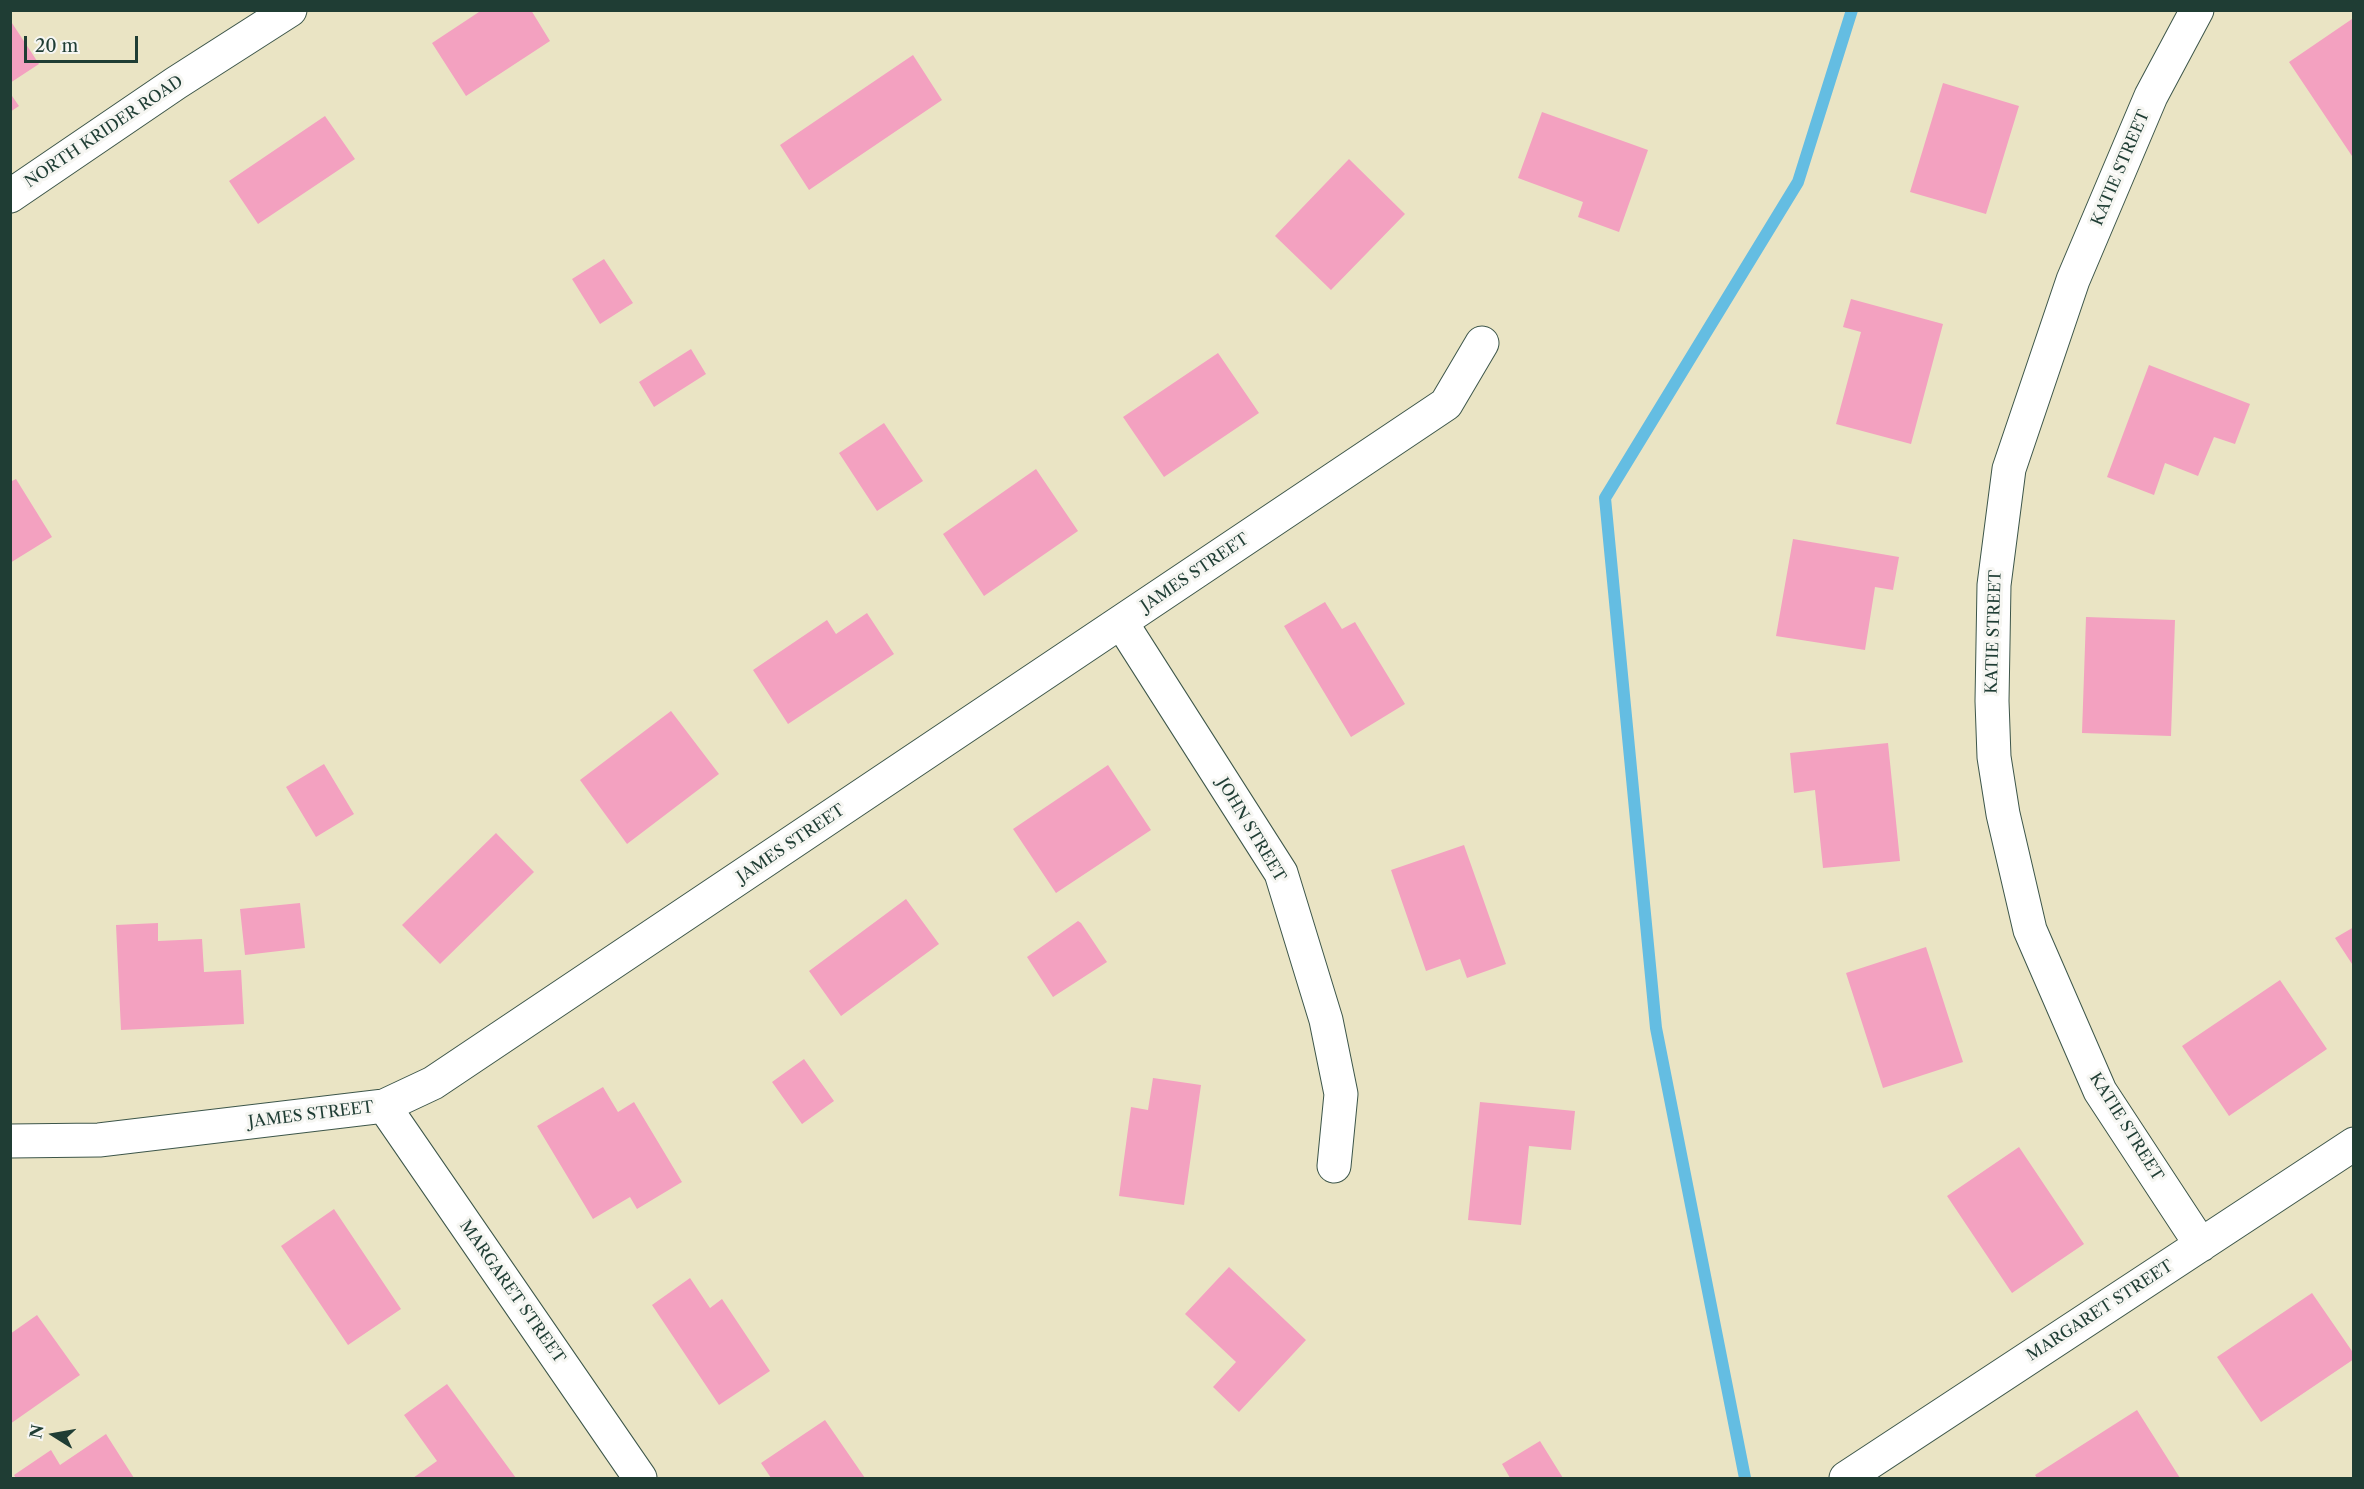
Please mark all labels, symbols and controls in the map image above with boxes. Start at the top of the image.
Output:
scale bar [27,24,141,62]
text: 20 m [35,35,78,57]
street label: NORTH KRIDER ROAD [21,72,187,192]
street label: KATIE STREET [2088,107,2154,229]
street label: JAMES STREET [1137,530,1253,616]
street label: KATIE STREET [1982,570,2006,694]
street label: JOHN STREET [1213,775,1289,885]
street label: JAMES STREET [733,801,849,887]
street label: KATIE STREET [2085,1069,2167,1185]
street label: JAMES STREET [247,1098,375,1132]
street label: MARGARET STREET [455,1217,569,1367]
street label: MARGARET STREET [2023,1257,2177,1365]
north arrow [24,1405,84,1465]
text: N [25,1423,47,1440]

